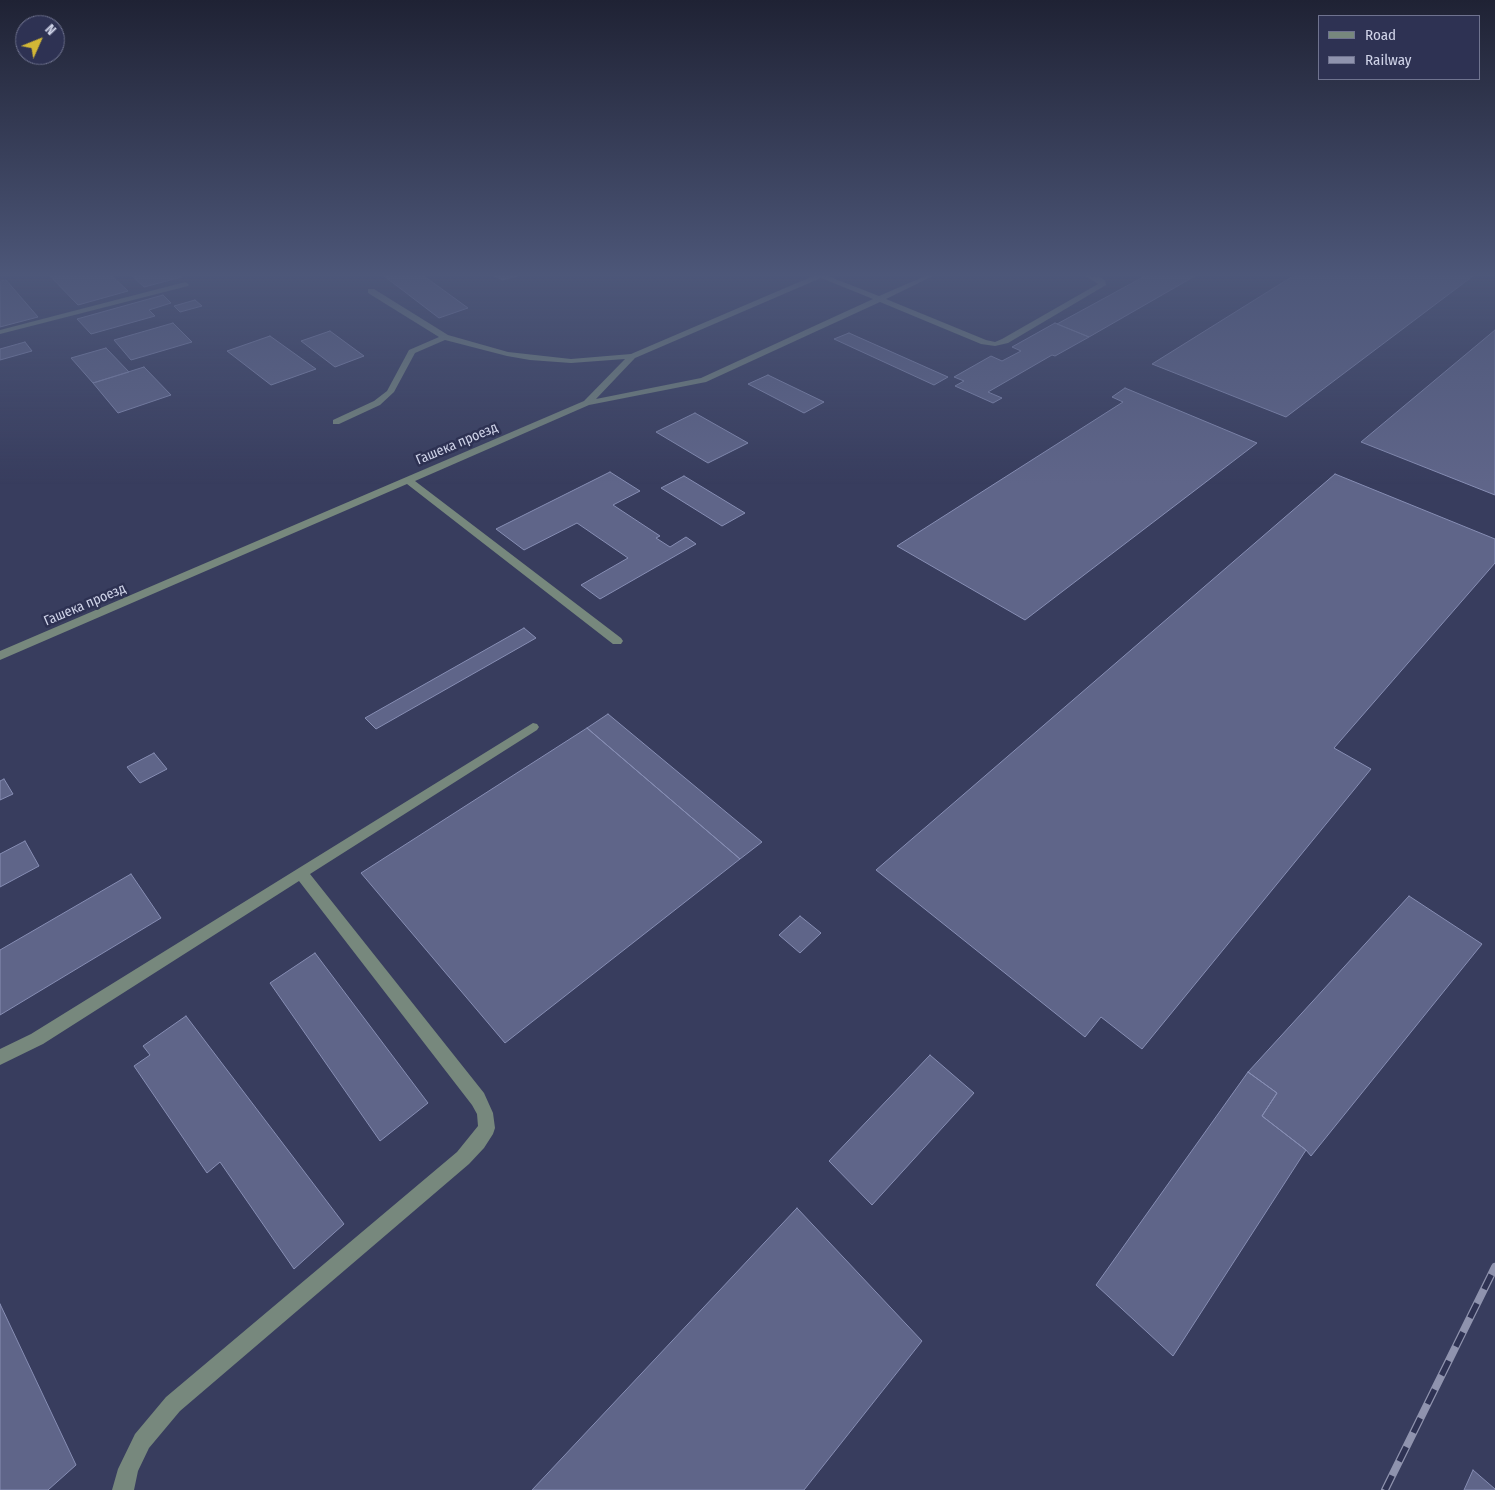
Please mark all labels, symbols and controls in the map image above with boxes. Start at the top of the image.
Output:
north arrow [15,15,65,65]
legend [1318,15,1480,80]
text: N [41,21,59,39]
text: Road [1365,26,1396,44]
text: Railway [1365,51,1412,69]
street label: Гашека проезд [414,419,500,469]
street label: Гашека проезд [42,580,128,630]

